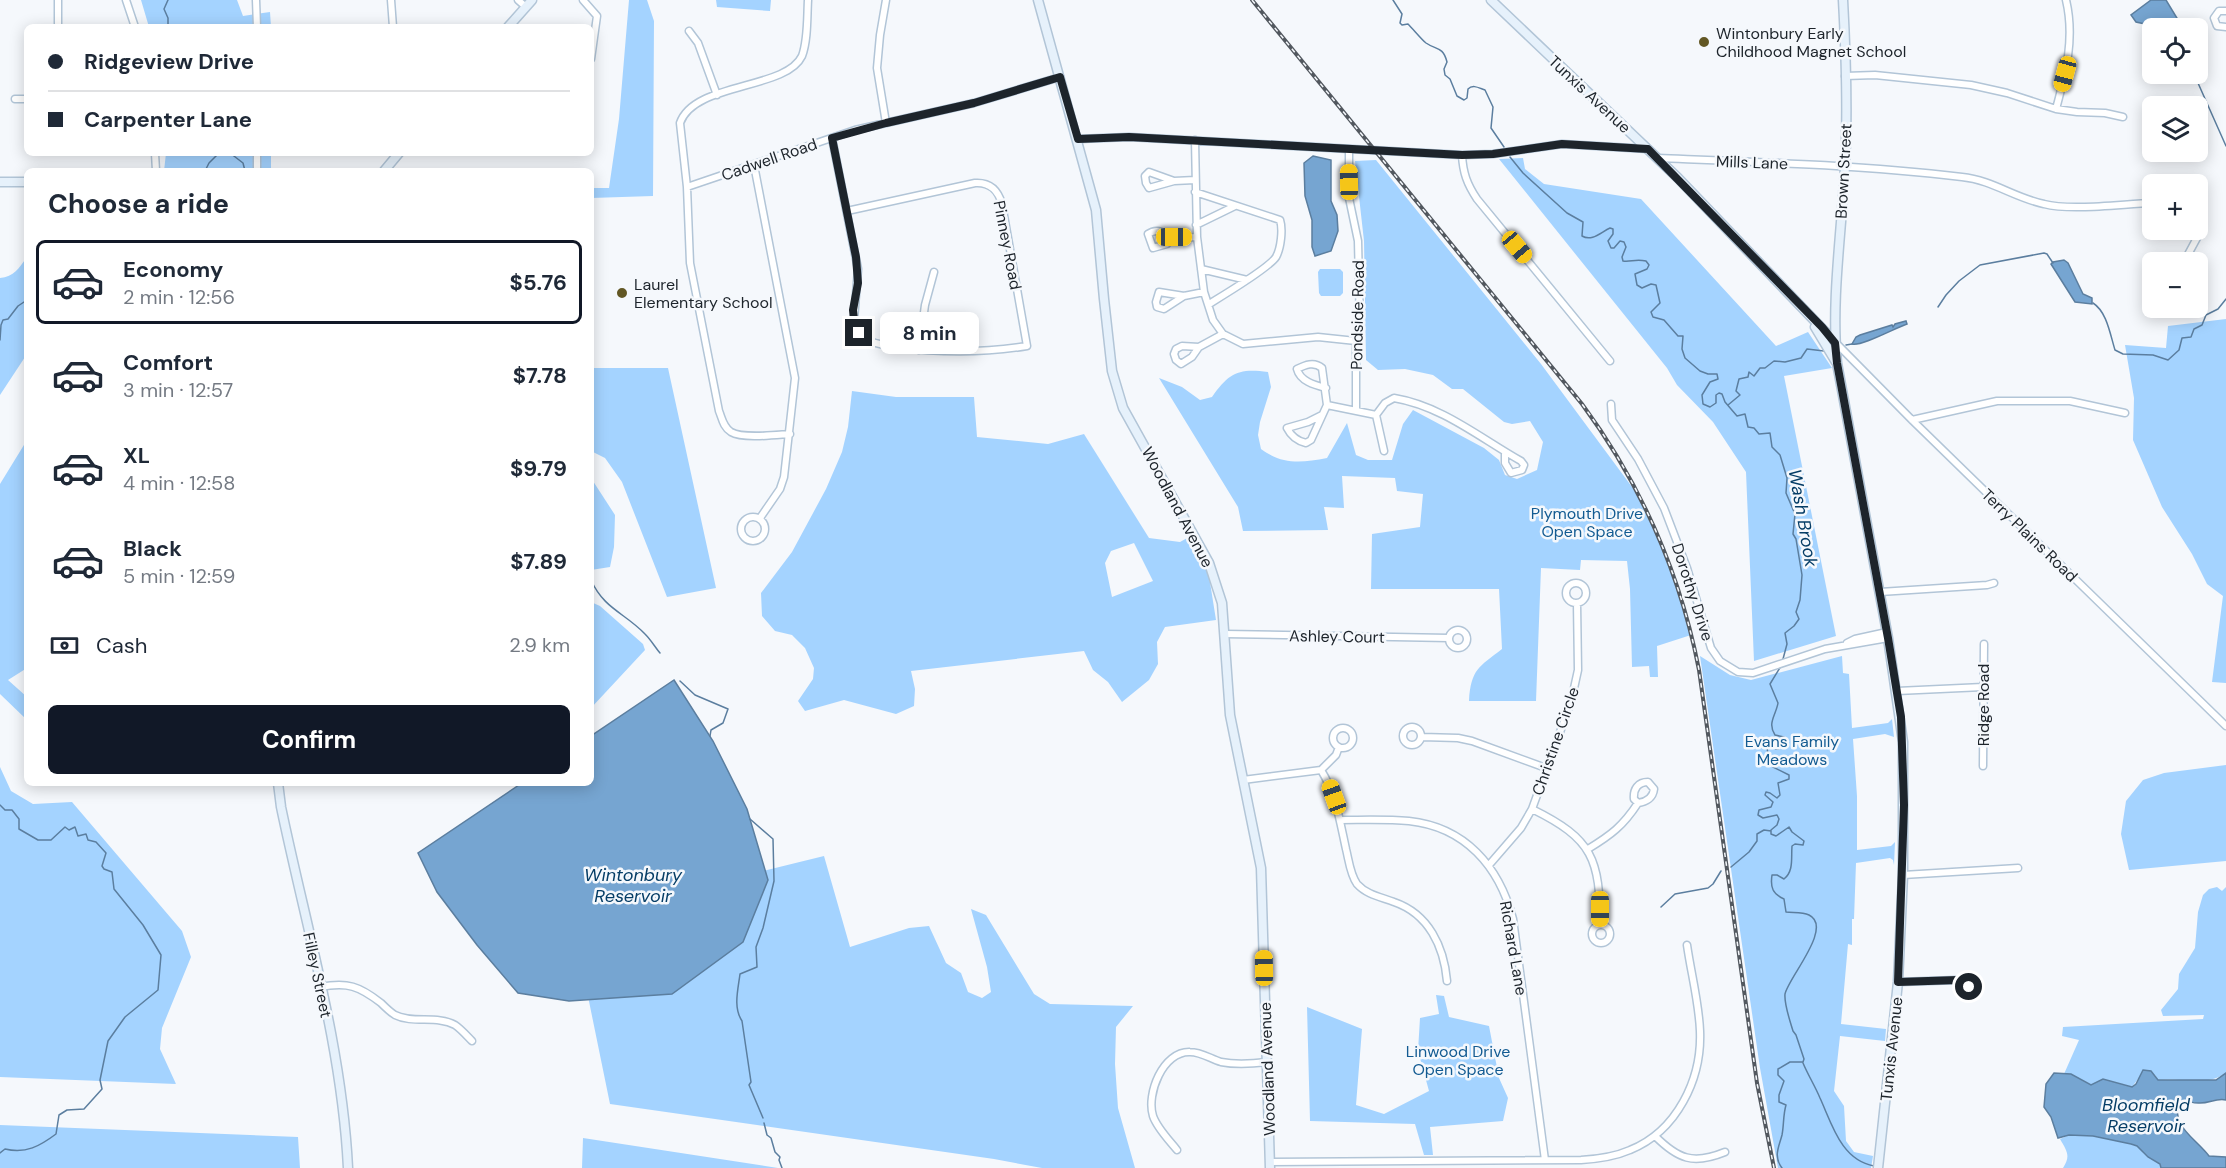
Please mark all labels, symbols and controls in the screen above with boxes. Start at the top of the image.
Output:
map controls [2142,18,2208,318]
button: locate [2142,18,2208,84]
place label: Wintonbury Early Childhood Magnet School [1716,23,1906,62]
marker: Wintonbury Early Childhood Magnet School [1697,35,1711,49]
text: Ridgeview Drive [84,47,254,76]
street label: Tunxis Avenue [1544,51,1635,138]
car [2052,54,2078,94]
button: layers [2142,96,2208,162]
text: Carpenter Lane [84,105,252,134]
street label: Brown Street [1831,123,1856,219]
street label: Cadwell Road [719,133,820,186]
street label: Mills Lane [1716,151,1788,174]
car [1340,164,1358,200]
button: + [2142,174,2208,240]
text: Choose a ride [48,186,229,221]
street label: Pinney Road [989,199,1026,292]
car [1499,227,1535,267]
car [1156,228,1192,246]
button: − [2142,252,2208,318]
icon: car [51,255,105,309]
text: Economy [123,255,223,284]
street label: Pondside Road [1346,260,1369,370]
text: $5.76 [510,268,567,297]
place label: Laurel Elementary School [634,274,772,313]
text: 2 min · 12:56 [123,284,235,310]
marker: Laurel Elementary School [615,286,629,300]
callout: 8 min [880,312,979,354]
route end [845,319,872,346]
text: 8 min [903,320,957,346]
icon: car [51,348,105,402]
text: Comfort [123,348,213,377]
text: $7.78 [513,361,567,390]
text: 3 min · 12:57 [123,377,233,403]
icon: car [51,441,105,495]
text: XL [123,441,150,470]
street label: Woodland Avenue [1137,443,1218,571]
text: $9.79 [510,454,567,483]
water label: Wash Brook [1783,467,1824,570]
text: 4 min · 12:58 [123,470,235,496]
street label: Terry Plains Road [1977,484,2082,587]
park label: Plymouth Drive Open Space [1531,503,1643,542]
icon: car [51,534,105,588]
text: Black [123,534,182,563]
street label: Dorothy Drive [1667,541,1718,644]
text: $7.89 [510,547,567,576]
text: 5 min · 12:59 [123,563,235,589]
street label: Ashley Court [1289,625,1385,648]
icon: cash [48,629,81,662]
text: Cash [96,631,147,660]
text: 2.9 km [509,632,570,658]
street label: Ridge Road [1973,664,1994,746]
street label: Christine Circle [1527,684,1584,798]
button: Confirm [48,705,570,774]
park label: Evans Family Meadows [1745,731,1839,770]
car [1319,777,1349,817]
water label: Wintonbury Reservoir [584,863,683,908]
car [1591,891,1609,927]
street label: Richard Lane [1495,899,1532,997]
street label: Filley Street [298,930,337,1020]
car [1255,950,1273,986]
route start [1955,973,1982,1000]
street label: Tunxis Avenue [1876,996,1907,1102]
street label: Woodland Avenue [1255,1002,1280,1136]
park label: Linwood Drive Open Space [1406,1041,1510,1080]
water label: Bloomfield Reservoir [2102,1093,2191,1138]

